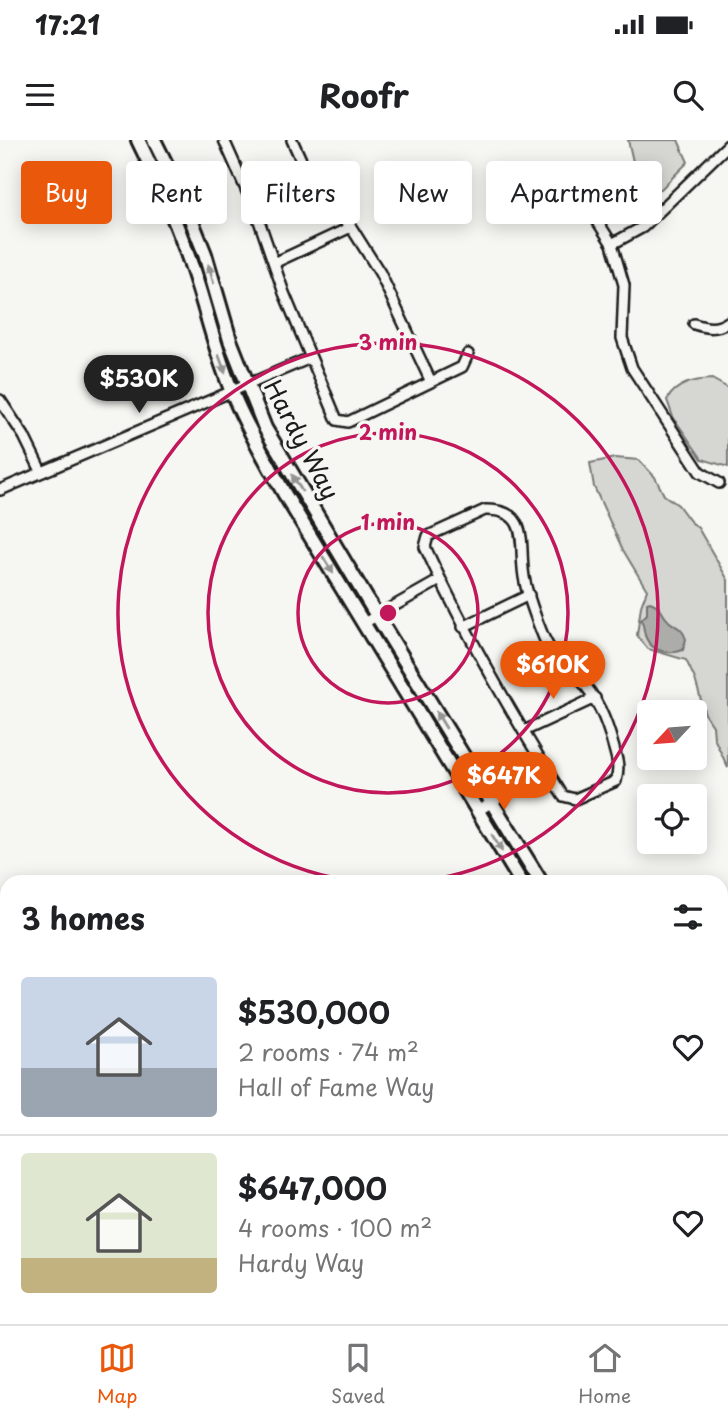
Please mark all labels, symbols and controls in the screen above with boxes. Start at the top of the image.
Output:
text: 17:21 [35,5,100,44]
text: Roofr [319,71,409,119]
icon: menu [21,76,59,114]
icon: search [669,76,707,114]
chip: Buy [21,161,112,224]
chip: Rent [126,161,227,224]
chip: Filters [241,161,360,224]
chip: New [374,161,472,224]
chip: Apartment [486,161,662,224]
one-way arrow [205,263,215,284]
text: 3 min [358,325,418,357]
one-way arrow [216,354,227,375]
pin: $530K [90,356,188,415]
text: $530K [100,360,178,395]
street label: Hardy Way [256,373,350,506]
text: 2 min [359,415,417,447]
one-way arrow [291,474,303,493]
text: 1 min [361,505,415,537]
one-way arrow [322,555,334,574]
centre of rings [376,601,400,625]
pin: $610K [504,642,602,701]
text: $610K [516,646,590,681]
north arrow [637,700,707,770]
map controls [637,700,707,854]
one-way arrow [435,710,447,729]
pin: $647K [455,752,553,812]
text: $647K [467,757,541,792]
button: locate [637,784,707,854]
one-way arrow [491,833,504,852]
text: 3 homes [21,895,145,940]
icon: filters [669,898,707,936]
text: $530,000 [238,989,390,1034]
icon: home [77,1005,161,1089]
icon: heart [669,1028,707,1066]
text: 2 rooms · 74 m² [238,1034,419,1069]
text: Hall of Fame Way [238,1069,434,1104]
text: $647,000 [238,1165,387,1210]
icon: home [77,1181,161,1265]
icon: heart [669,1204,707,1242]
text: 4 rooms · 100 m² [238,1210,432,1245]
text: Hardy Way [238,1245,364,1280]
tab: Map [97,1339,137,1409]
tab: Saved [331,1339,385,1409]
tab: Home [578,1339,631,1409]

